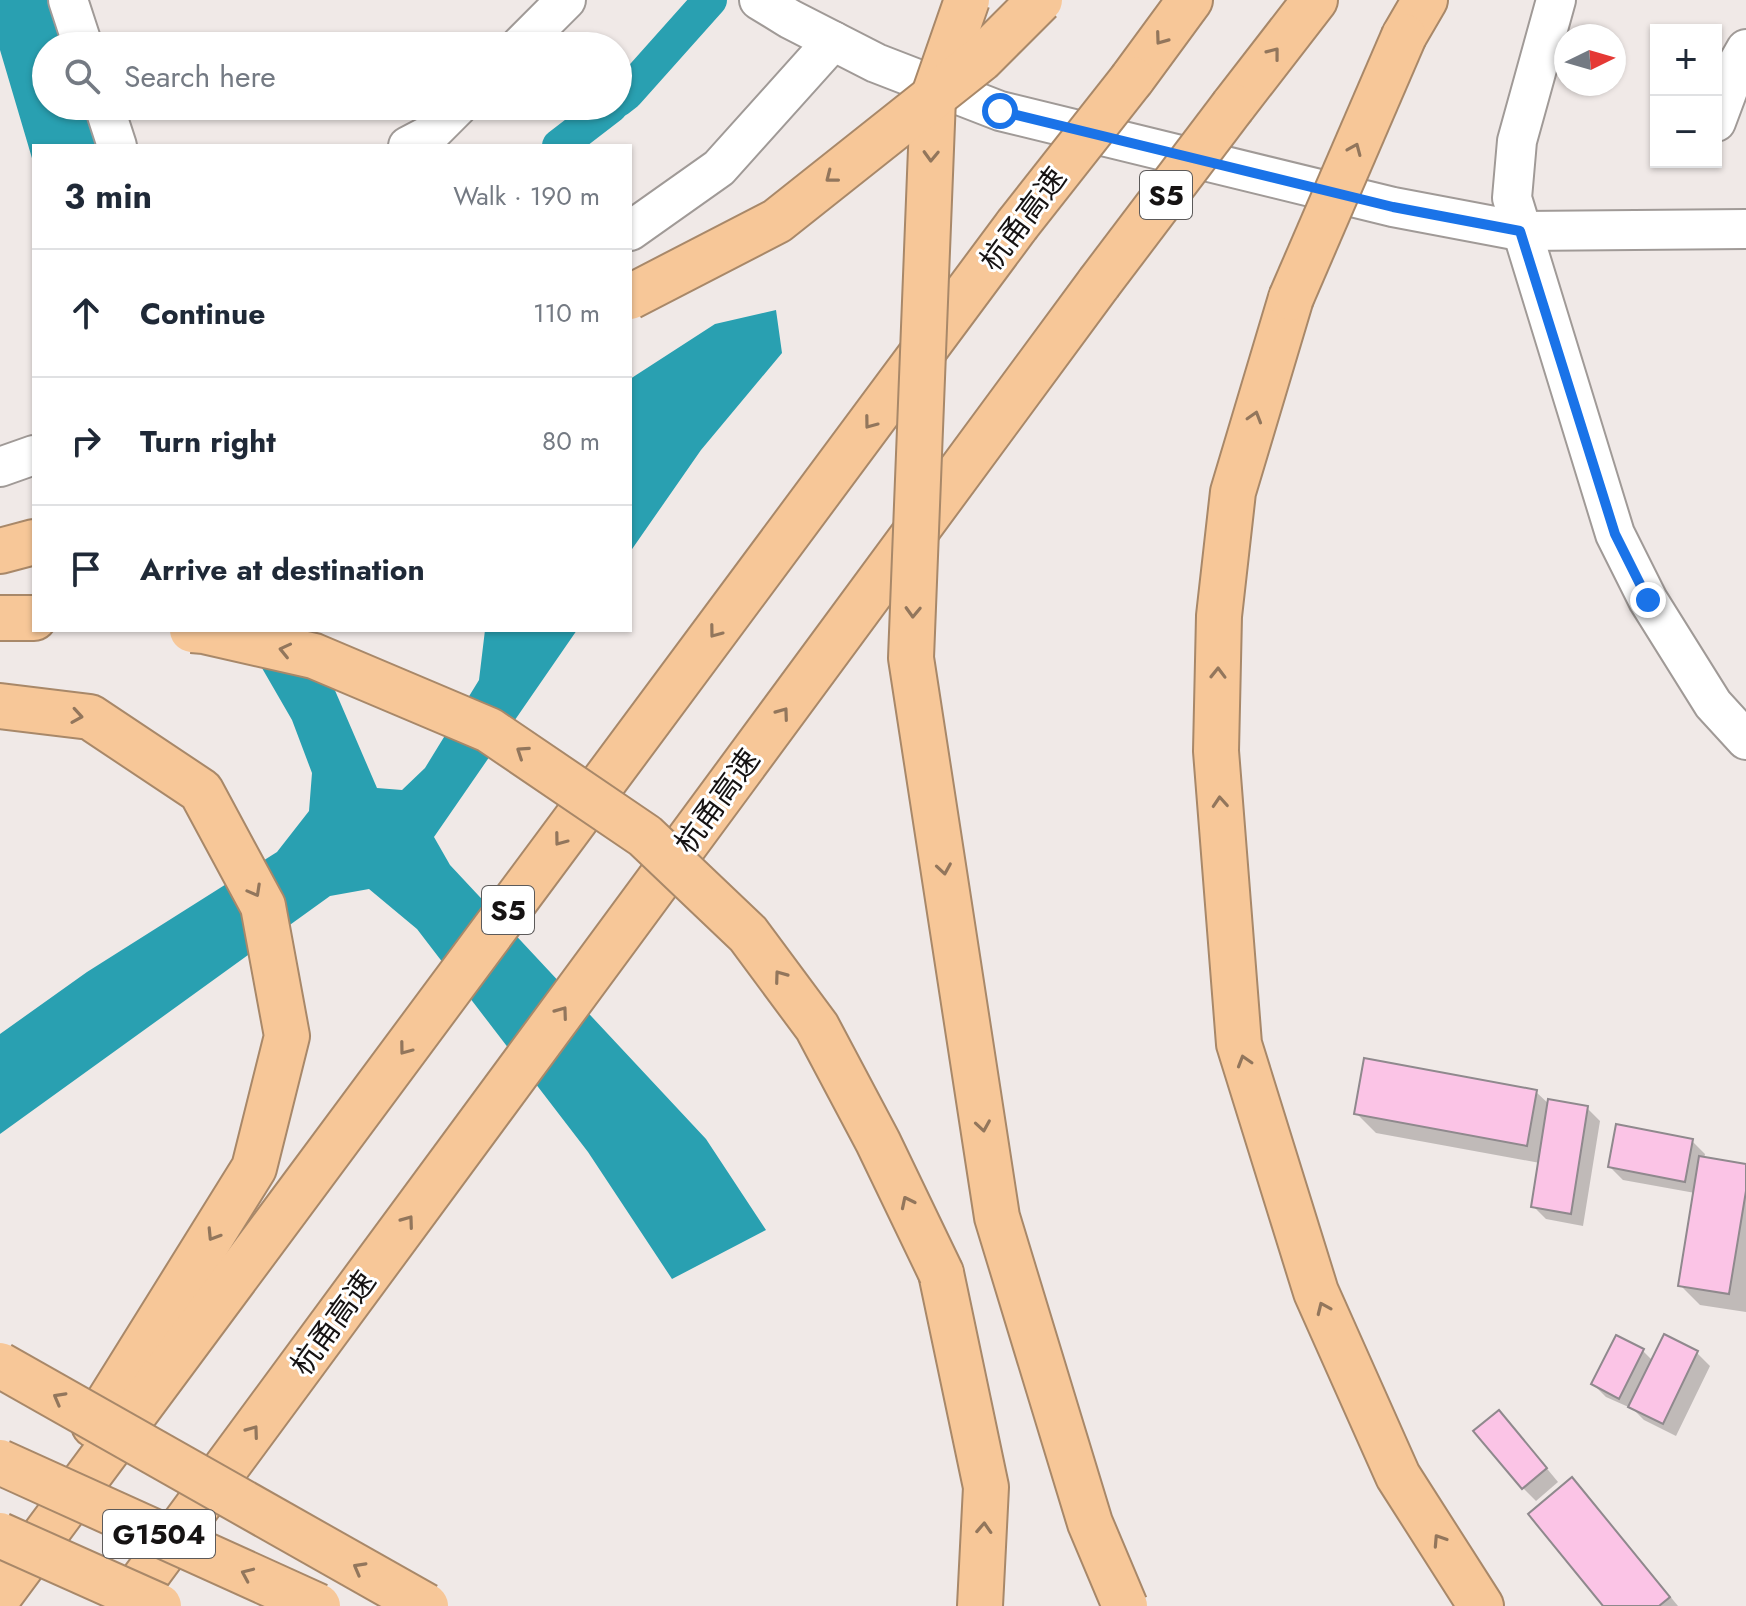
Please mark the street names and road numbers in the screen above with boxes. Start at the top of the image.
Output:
street label: 杭甬高速 [970,158,1076,280]
road number: S5 [1140,171,1192,219]
street label: 杭甬高速 [664,740,770,862]
road number: S5 [482,886,534,934]
street label: 杭甬高速 [280,1262,386,1384]
road number: G1504 [103,1510,215,1558]

